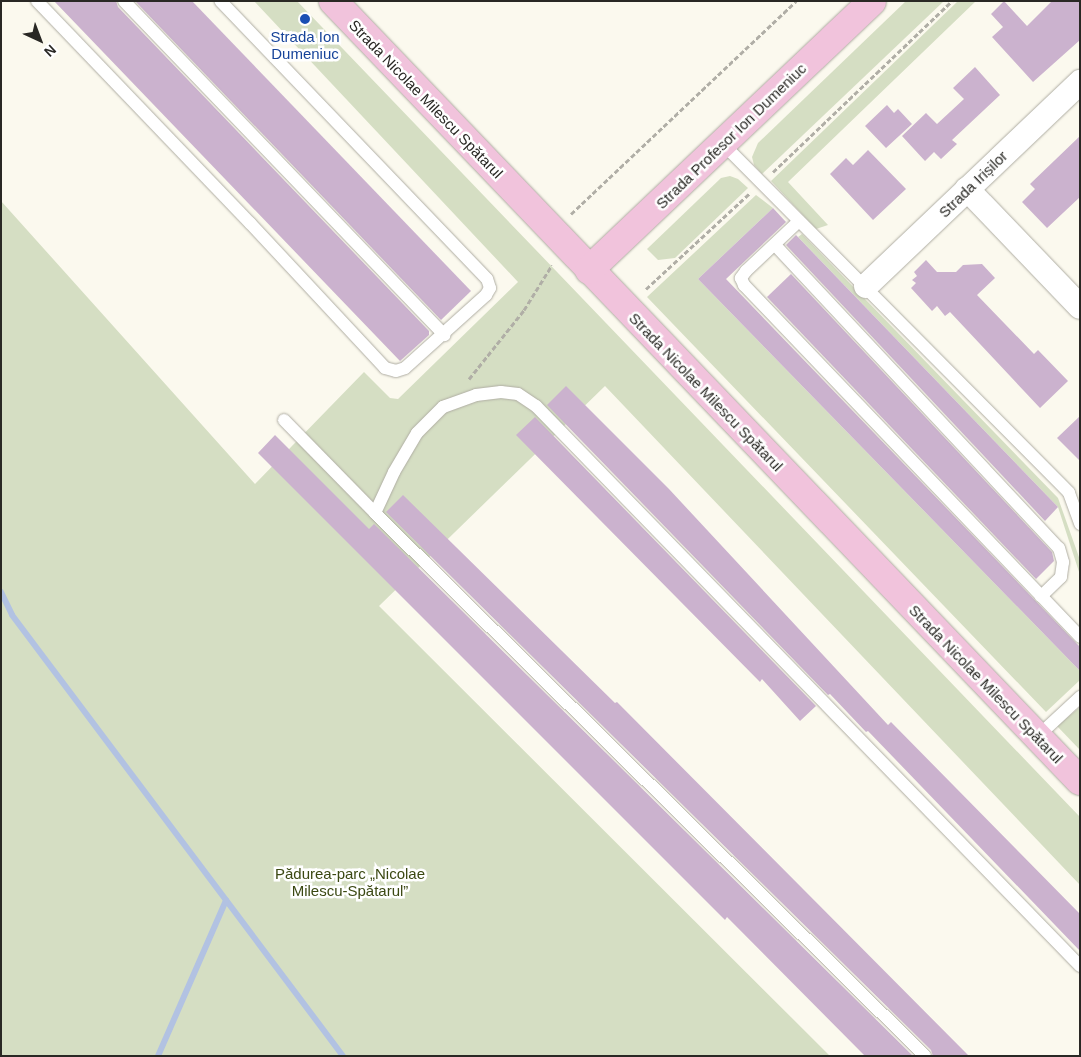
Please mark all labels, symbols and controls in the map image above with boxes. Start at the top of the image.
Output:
marker: Strada Ion Dumeniuc [299,13,311,25]
north arrow [15,15,65,65]
street label: Strada Nicolae Milescu Spătarul [345,16,507,182]
place label: Strada Ion Dumeniuc [270,27,340,62]
text: N [41,42,59,60]
street label: Strada Profesor Ion Dumeniuc [652,59,810,213]
street label: Strada Irișilor [935,147,1011,221]
street label: Strada Nicolae Milescu Spătarul [625,309,787,475]
street label: Strada Nicolae Milescu Spătarul [905,601,1067,767]
park label: Pădurea-parc „Nicolae Milescu-Spătarul” [275,864,425,899]

